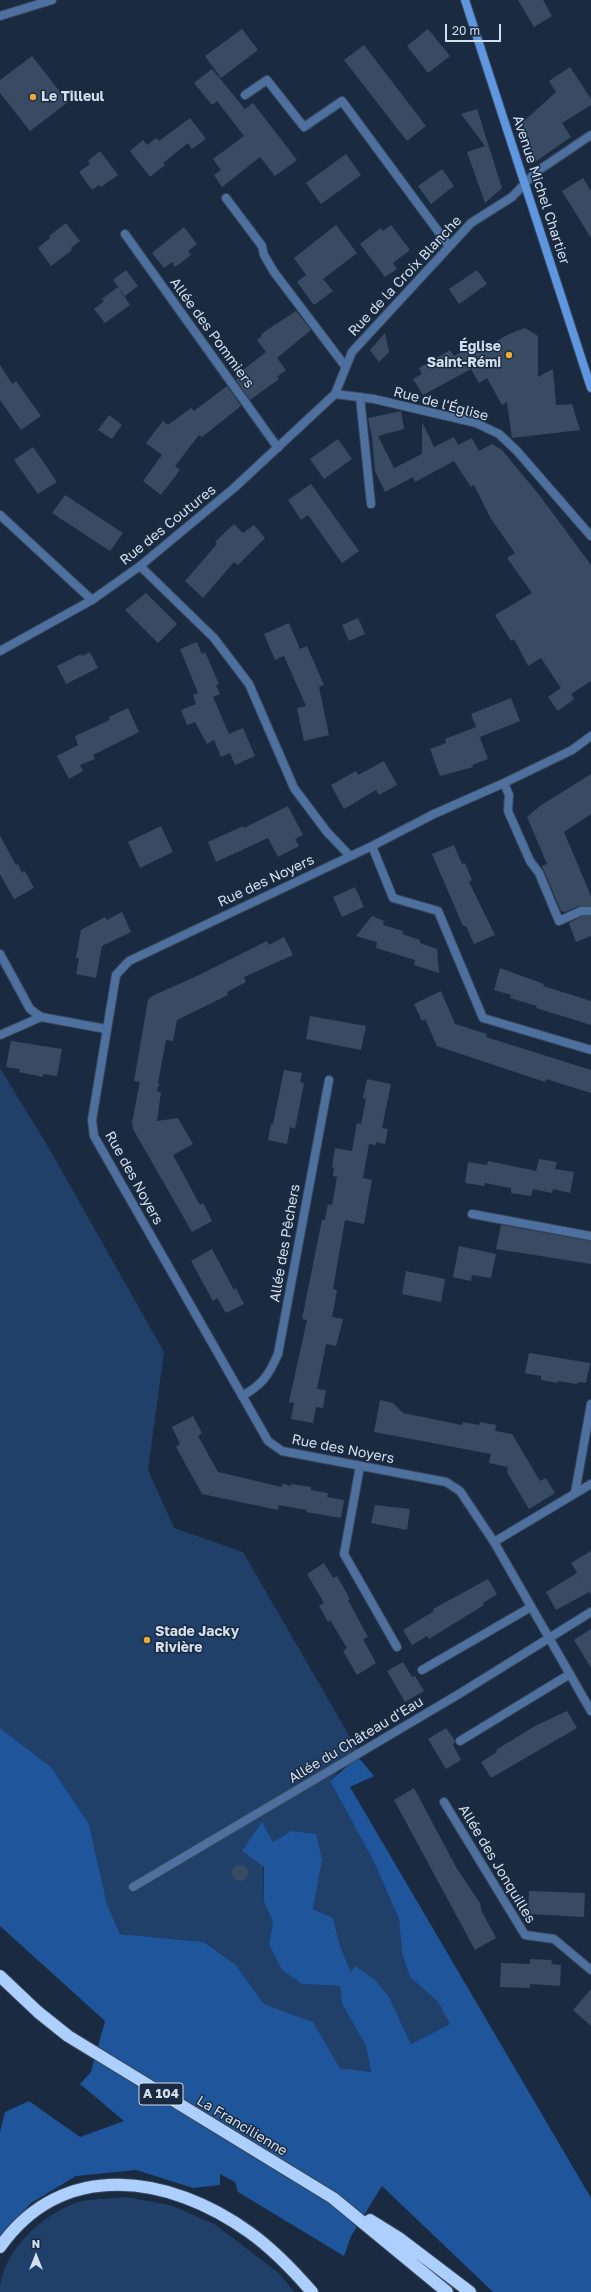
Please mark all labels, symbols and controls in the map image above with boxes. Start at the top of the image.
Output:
scale bar [447,16,503,42]
text: 20 m [452,23,480,38]
place label: Le Tilleul [41,89,104,105]
marker: Le Tilleul [28,92,38,102]
street label: Avenue Michel Chartier [509,113,573,267]
street label: Rue de la Croix Blanche [345,212,465,340]
street label: Allée des Pommiers [166,275,258,391]
place label: Église Saint-Rémi [427,339,501,372]
marker: Église Saint-Rémi [504,350,514,360]
street label: Rue de l'Église [392,383,490,425]
street label: Rue des Coutures [117,481,219,569]
street label: Rue des Noyers [215,851,317,911]
street label: Rue des Noyers [101,1128,167,1228]
street label: Allée des Pêchers [266,1183,304,1303]
street label: Rue des Noyers [290,1431,396,1467]
place label: Stade Jacky Rivière [155,1624,239,1656]
marker: Stade Jacky Rivière [142,1635,152,1645]
street label: Allée du Château d'Eau [286,1693,426,1787]
street label: Allée des Jonquilles [455,1802,539,1926]
road number: A 104 [139,2083,183,2105]
street label: La Francilienne [194,2092,290,2160]
north arrow [16,2236,56,2276]
text: N [32,2237,40,2250]

